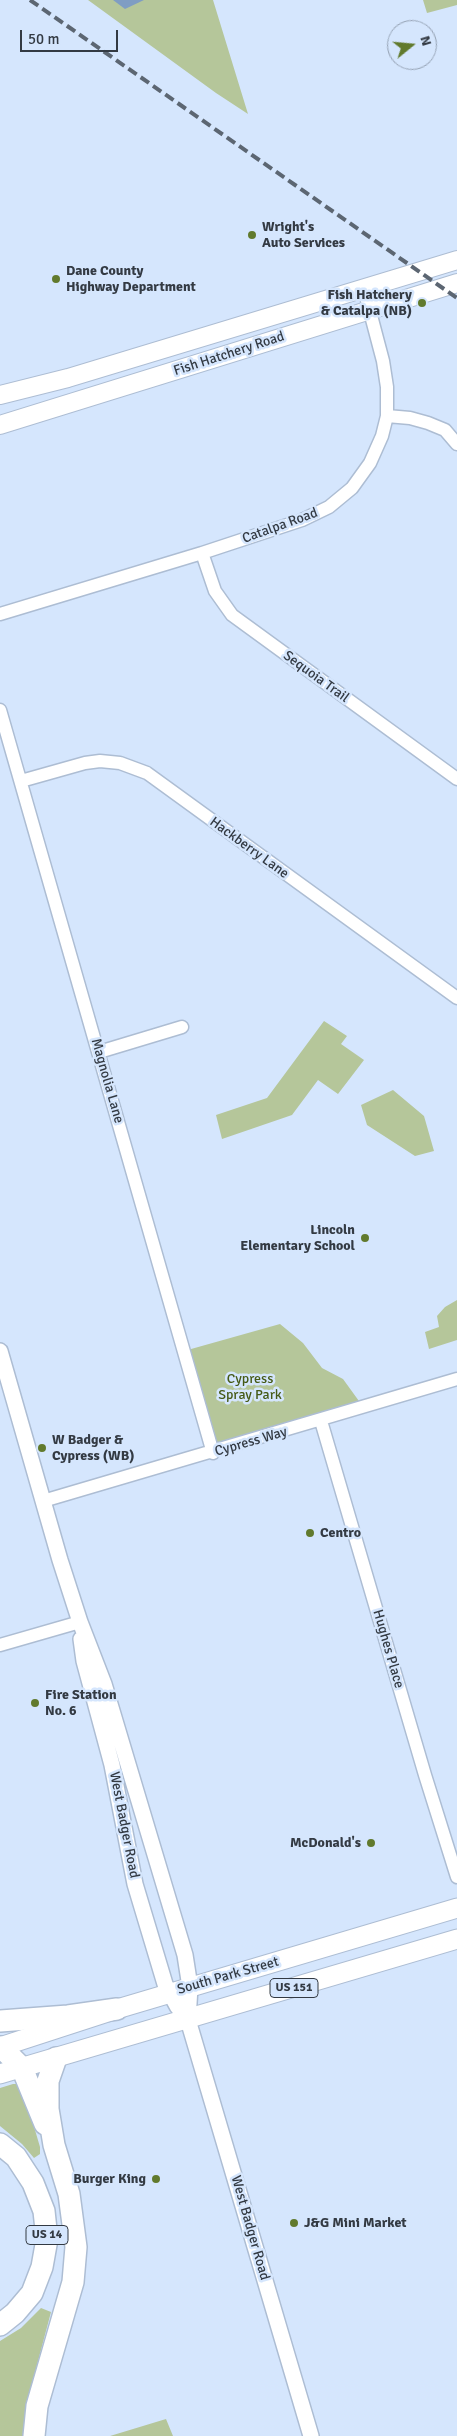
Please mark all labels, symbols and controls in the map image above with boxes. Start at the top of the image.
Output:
scale bar [22,20,120,52]
north arrow [387,20,437,70]
text: 50 m [28,30,59,48]
text: N [416,34,435,48]
place label: Wright's Auto Services [262,219,345,252]
marker: Wright's Auto Services [246,229,258,241]
place label: Dane County Highway Department [66,263,196,296]
marker: Dane County Highway Department [50,273,62,285]
place label: Fish Hatchery & Catalpa (NB) [321,287,412,320]
marker: Fish Hatchery & Catalpa (NB) [416,297,428,309]
street label: Fish Hatchery Road [172,328,286,380]
street label: Catalpa Road [240,505,320,547]
street label: Sequoia Trail [280,647,352,707]
street label: Hackberry Lane [206,814,292,882]
street label: Magnolia Lane [87,1037,127,1125]
place label: Lincoln Elementary School [240,1222,355,1254]
marker: Lincoln Elementary School [359,1232,371,1244]
park label: Cypress Spray Park [218,1371,282,1404]
street label: Cypress Way [213,1424,289,1460]
place label: W Badger & Cypress (WB) [52,1432,135,1464]
marker: W Badger & Cypress (WB) [36,1442,48,1454]
place label: Centro [320,1525,361,1541]
marker: Centro [304,1527,316,1539]
street label: Hughes Place [369,1608,407,1690]
place label: Fire Station No. 6 [45,1687,117,1720]
marker: Fire Station No. 6 [29,1697,41,1709]
street label: West Badger Road [105,1770,143,1880]
place label: McDonald's [290,1835,361,1851]
marker: McDonald's [365,1837,377,1849]
street label: South Park Street [175,1953,281,1999]
road number: US 151 [270,1979,318,1998]
place label: Burger King [73,2171,146,2187]
marker: Burger King [150,2173,162,2185]
street label: West Badger Road [227,2174,273,2282]
place label: J&G Mini Market [304,2215,407,2231]
marker: J&G Mini Market [288,2217,300,2229]
road number: US 14 [26,2226,68,2244]

